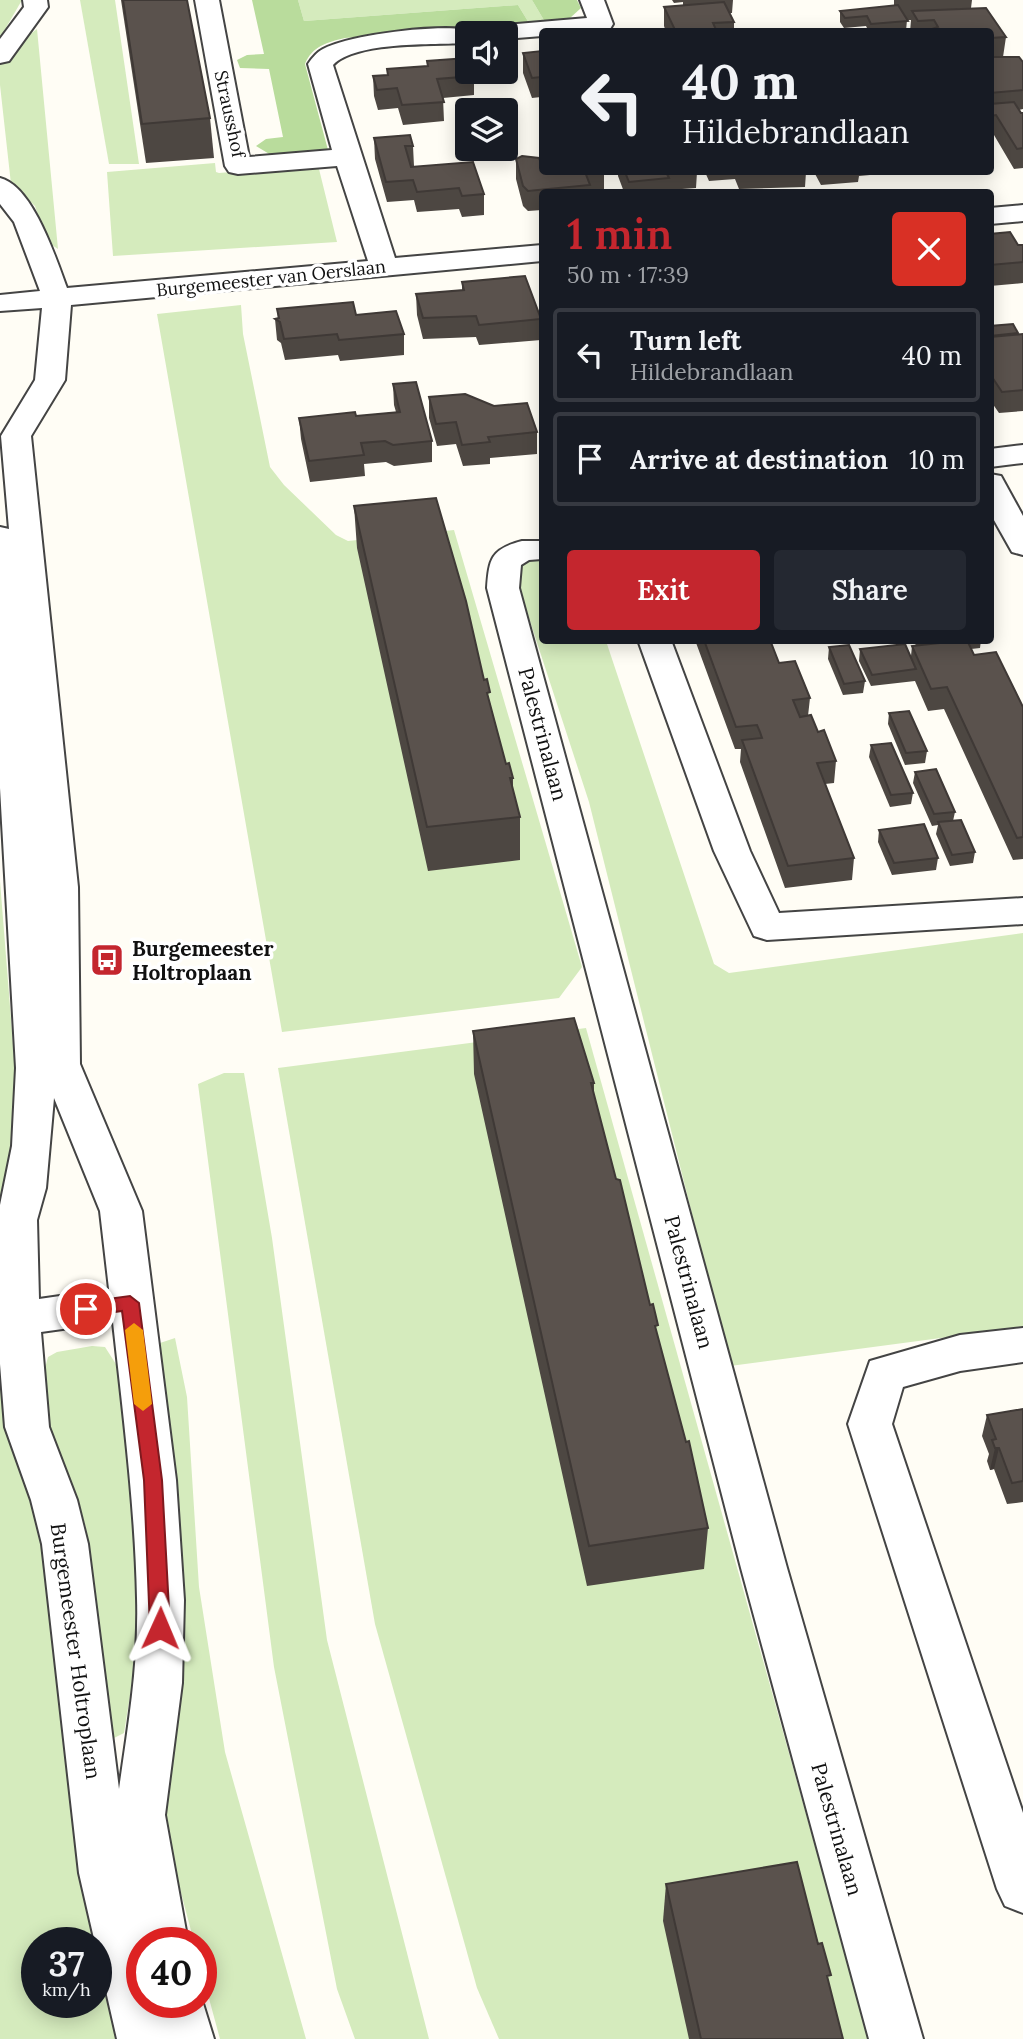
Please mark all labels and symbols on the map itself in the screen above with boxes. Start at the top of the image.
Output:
street label: Strausshof [210,68,251,162]
street label: Burgemeester van Oerslaan [155,255,387,301]
street label: Palestrinalaan [512,664,574,804]
place label: Burgemeester Holtroplaan [132,935,274,986]
bus stop icon: Burgemeester Holtroplaan [88,941,126,979]
street label: Palestrinalaan [658,1212,720,1352]
pin [56,1279,116,1339]
street label: Burgemeester Holtroplaan [45,1521,107,1781]
position arrow [123,1591,197,1665]
street label: Palestrinalaan [805,1759,869,1899]
speed limit sign: 40 [126,1927,217,2018]

